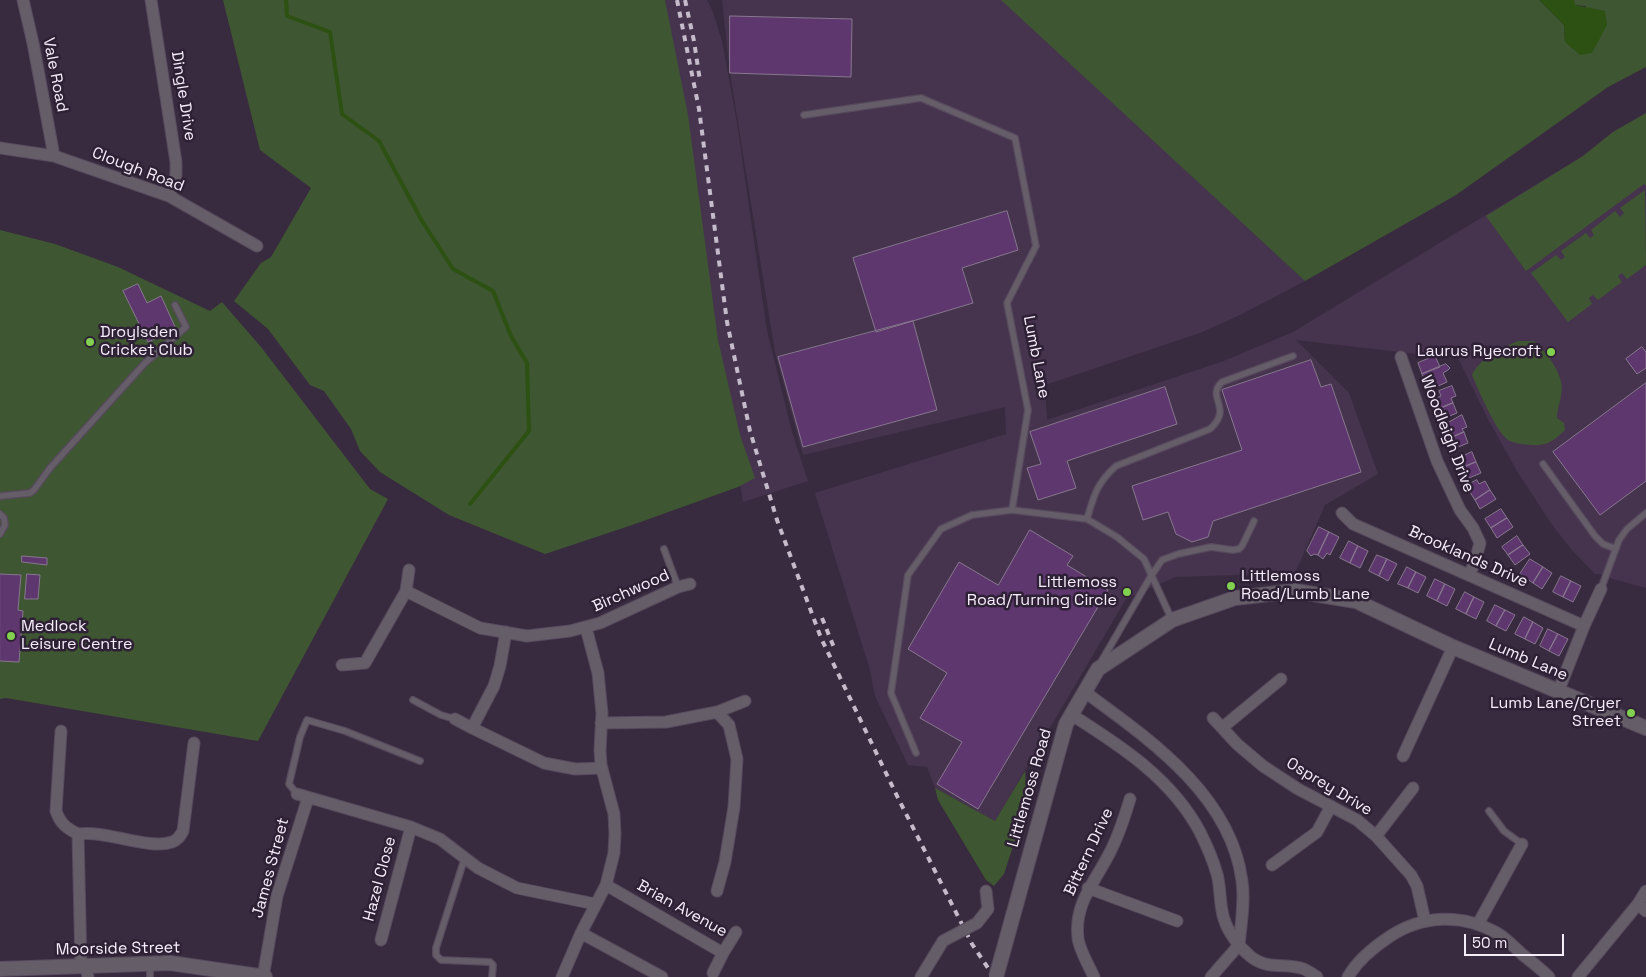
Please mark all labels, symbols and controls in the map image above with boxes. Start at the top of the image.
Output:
street label: Vale Road [38,36,72,114]
street label: Dingle Drive [166,50,200,142]
street label: Clough Road [89,144,187,196]
street label: Lumb Lane [1019,314,1053,400]
place label: Droylsden Cricket Club [100,323,193,361]
marker: Droylsden Cricket Club [84,336,96,348]
place label: Laurus Ryecroft [1417,342,1541,362]
marker: Laurus Ryecroft [1545,346,1557,358]
street label: Woodleigh Drive [1416,373,1478,495]
street label: Brooklands Drive [1405,522,1531,592]
street label: Birchwood [590,565,672,617]
place label: Littlemoss Road/Lumb Lane [1241,567,1370,605]
place label: Littlemoss Road/Turning Circle [967,573,1117,611]
marker: Littlemoss Road/Lumb Lane [1225,580,1237,592]
marker: Littlemoss Road/Turning Circle [1121,586,1133,598]
place label: Medlock Leisure Centre [21,617,133,655]
marker: Medlock Leisure Centre [5,630,17,642]
street label: Lumb Lane [1486,635,1570,685]
place label: Lumb Lane/Cryer Street [1490,694,1621,732]
marker: Lumb Lane/Cryer Street [1625,707,1637,719]
street label: Littlemoss Road [1004,726,1056,850]
street label: Osprey Drive [1283,754,1375,820]
street label: Bittern Drive [1060,805,1118,899]
street label: James Street [248,816,294,920]
street label: Hazel Close [359,834,401,924]
street label: Brian Avenue [634,876,730,942]
scale bar [1466,924,1566,956]
text: 50 m [1472,933,1507,952]
street label: Moorside Street [56,938,180,960]

